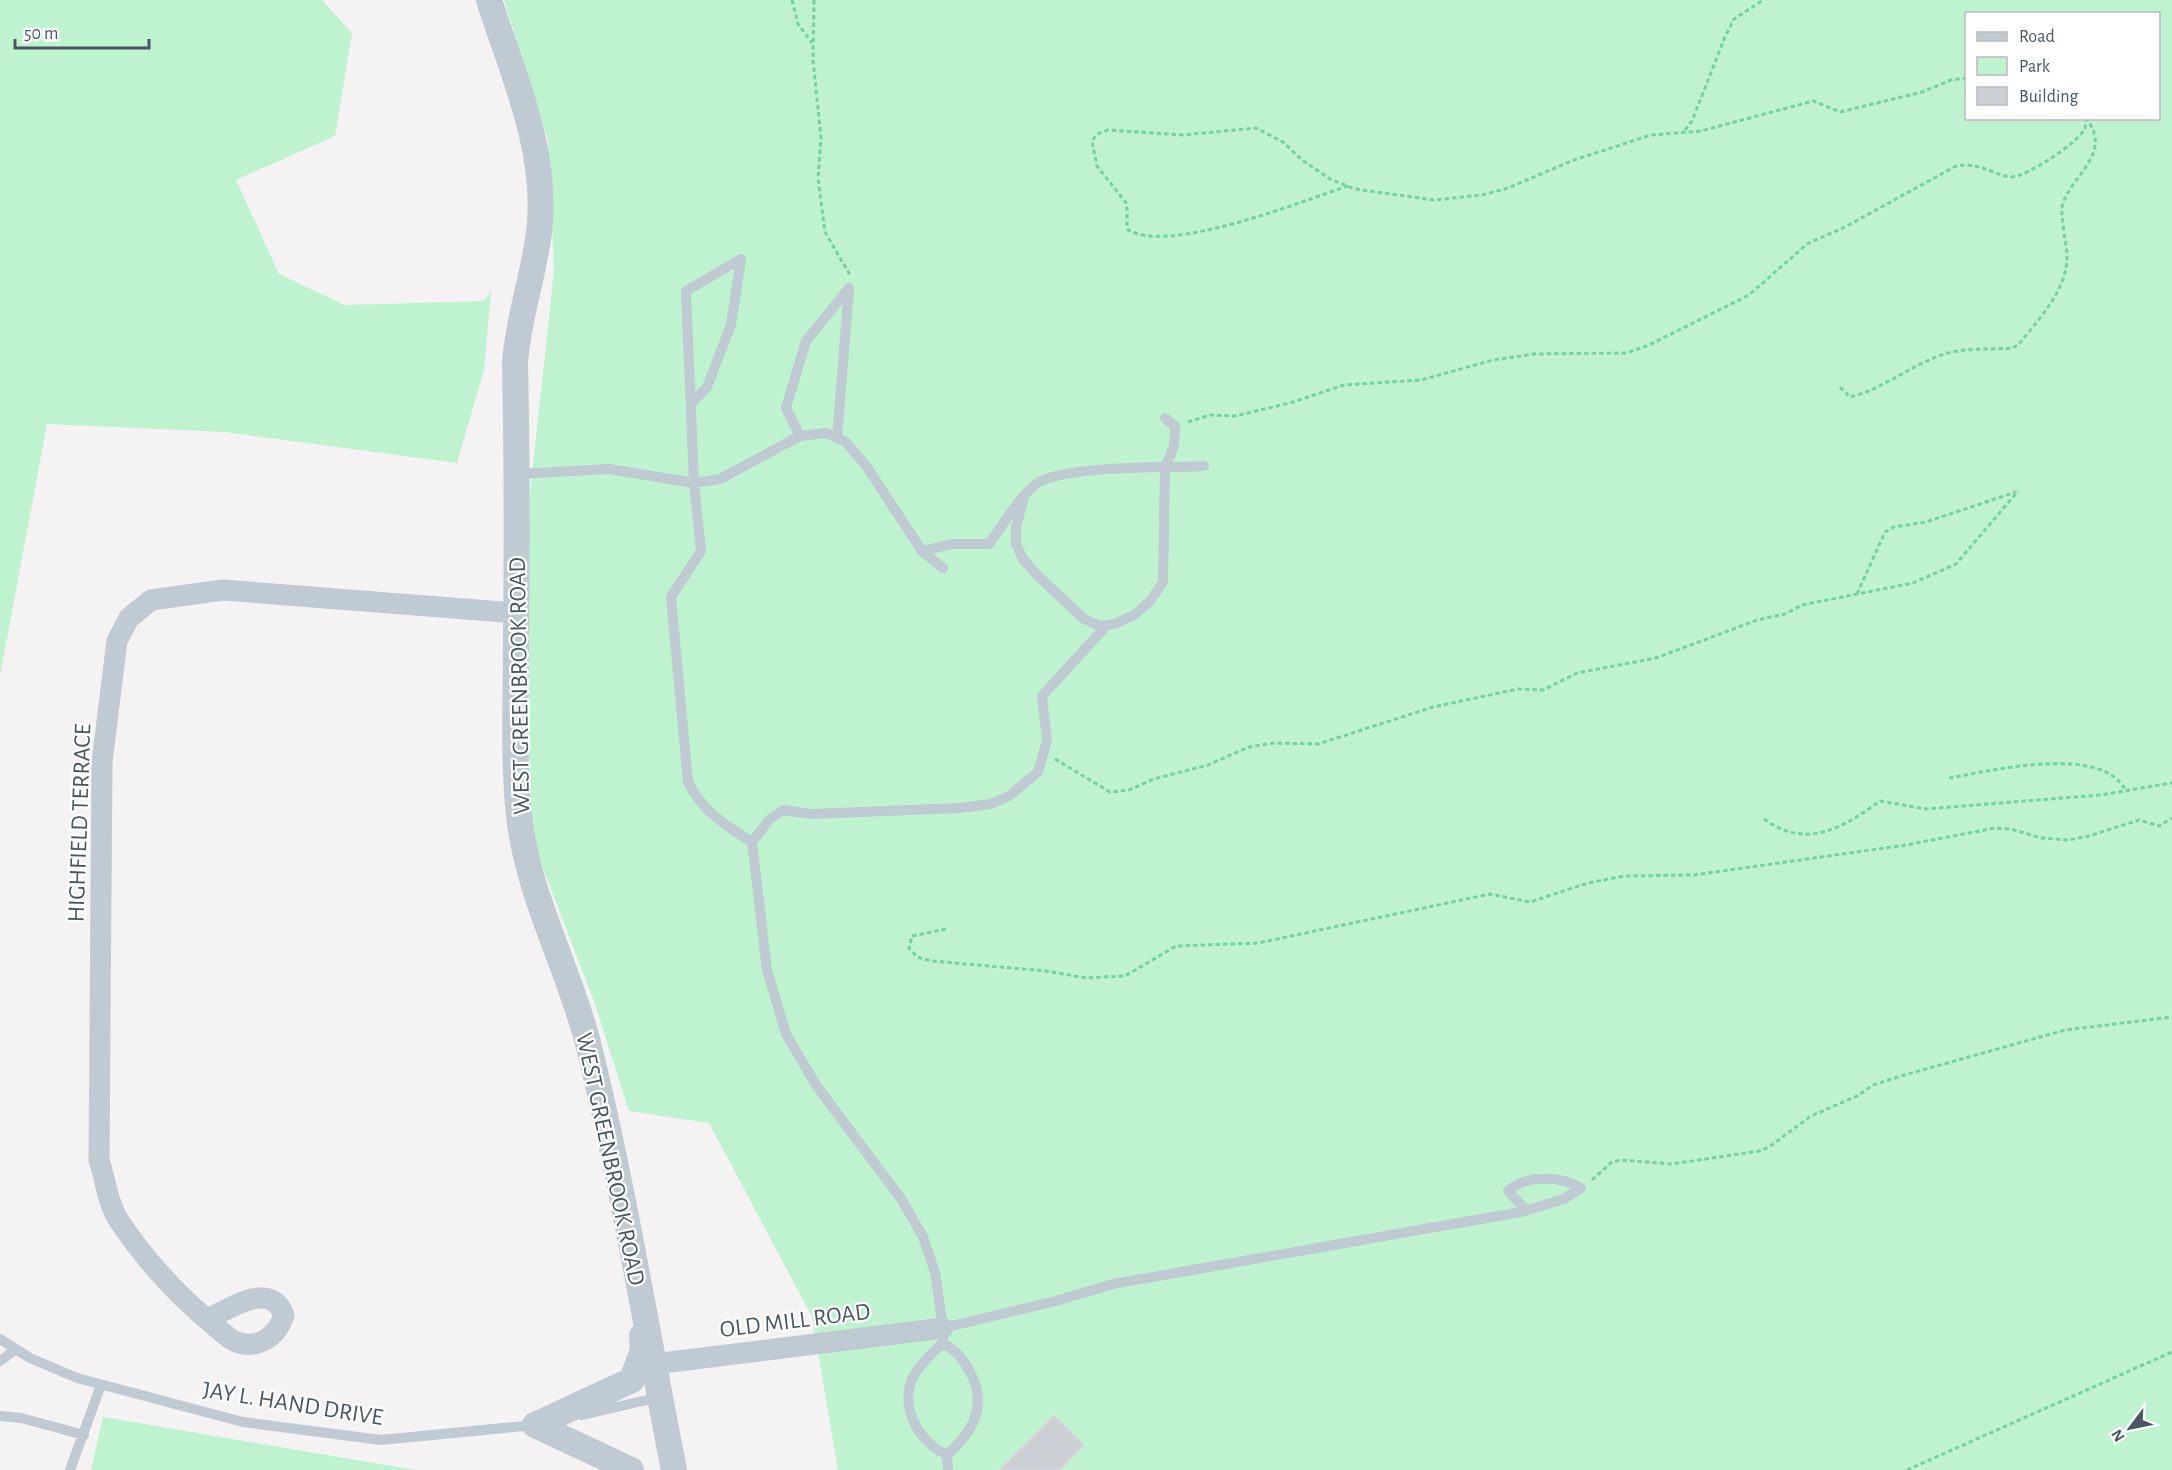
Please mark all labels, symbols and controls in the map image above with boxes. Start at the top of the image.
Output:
scale bar [15,12,148,50]
legend [1965,12,2160,120]
text: 50 m [24,25,58,43]
text: Road [2019,28,2055,46]
text: Park [2019,58,2051,76]
text: Building [2019,88,2079,106]
street label: WEST GREENBROOK ROAD [506,557,534,815]
street label: HIGHFIELD TERRACE [65,723,95,923]
street label: WEST GREENBROOK ROAD [571,1031,649,1288]
street label: OLD MILL ROAD [719,1300,872,1342]
street label: JAY L. HAND DRIVE [201,1378,385,1430]
north arrow [2100,1398,2160,1458]
text: N [2108,1426,2128,1444]

